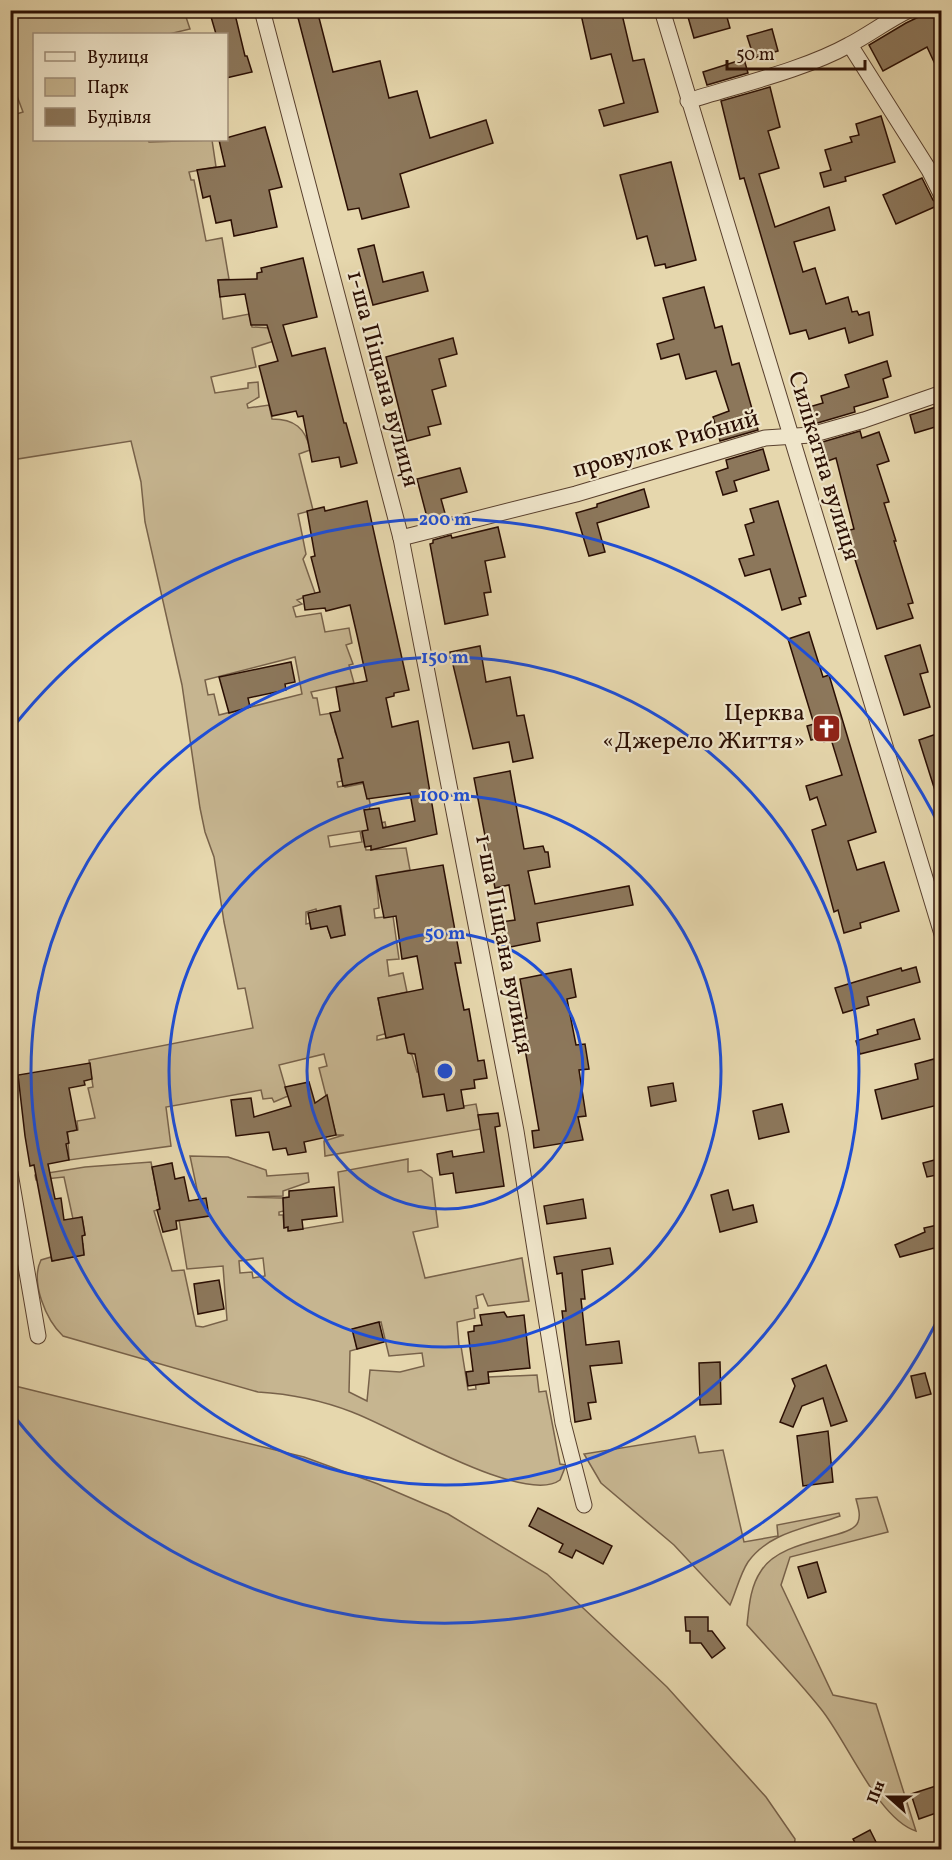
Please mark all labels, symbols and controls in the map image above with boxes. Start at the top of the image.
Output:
legend [33,33,228,141]
scale bar [727,33,865,71]
text: 50 m [736,43,775,68]
text: Вулиця [87,46,149,71]
text: Парк [87,76,129,101]
text: Будівля [87,106,151,131]
street label: 1-ша Піщана вулиця [337,267,427,491]
street label: Силікатна вулиця [778,367,868,565]
street label: провулок Рибний [569,402,763,488]
text: 200 m [419,508,471,533]
text: 150 m [421,646,469,671]
place label: Церква «Джерело Життя» [603,697,805,759]
church icon: Церква «Джерело Життя» [810,712,842,744]
text: 100 m [420,784,470,809]
street label: 1-ша Піщана вулиця [465,831,541,1057]
text: 50 m [425,922,465,947]
centre of rings [435,1061,455,1081]
north arrow [859,1767,919,1827]
text: Пн [863,1778,891,1807]

